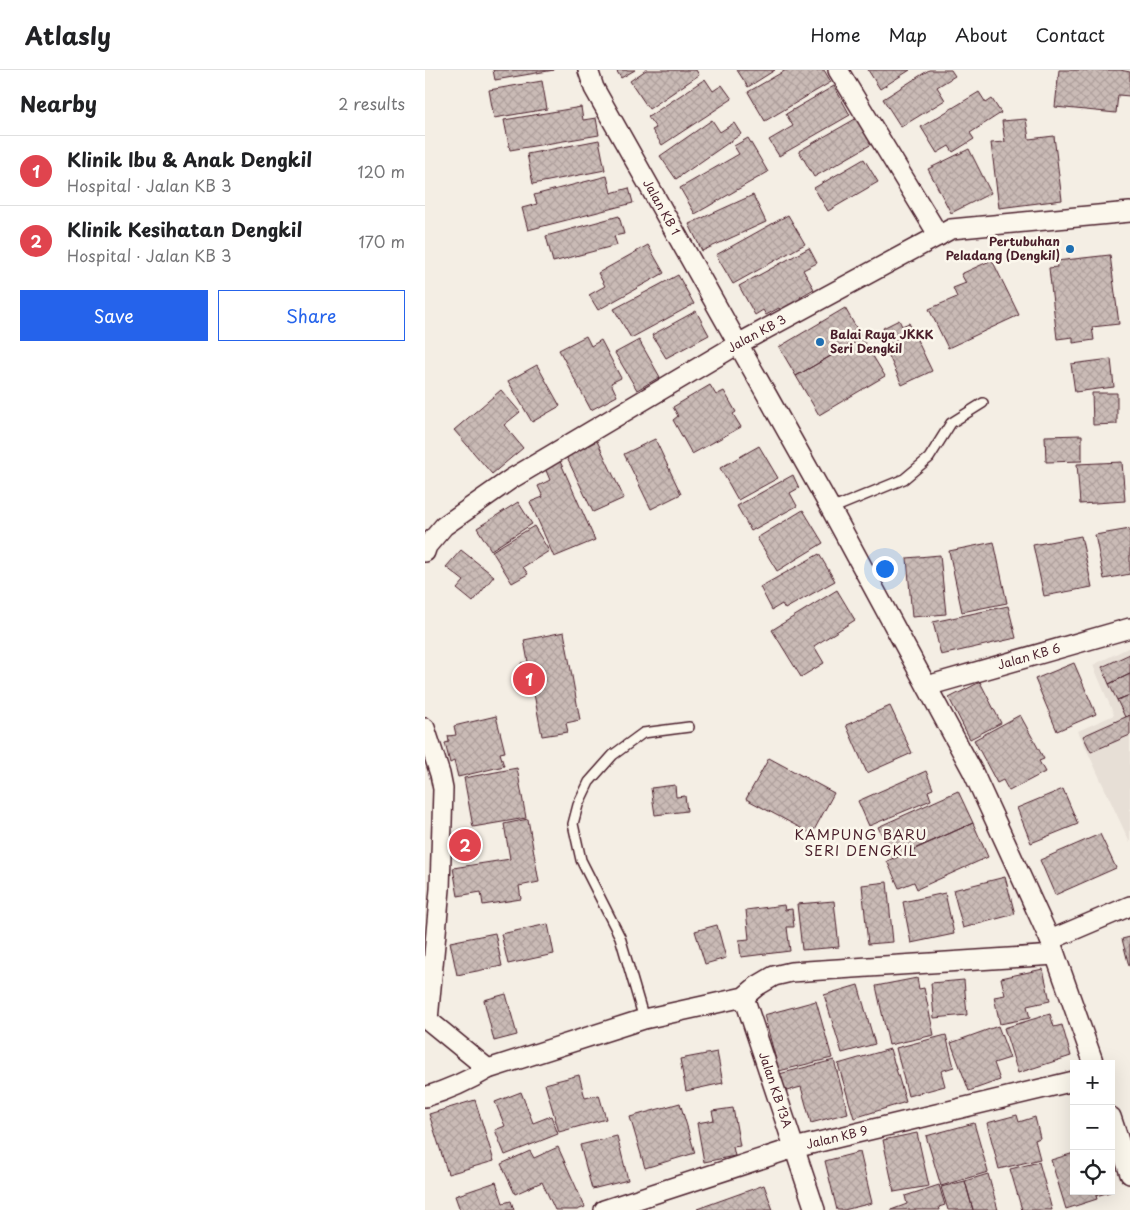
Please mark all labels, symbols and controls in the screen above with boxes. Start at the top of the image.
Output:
text: Atlasly [25,17,111,53]
text: Home [810,21,860,48]
text: Map [888,21,927,48]
text: About [955,21,1007,48]
text: Contact [1035,21,1105,48]
text: Nearby [20,87,97,119]
text: 2 results [338,91,405,115]
text: Klinik Ibu & Anak Dengkil [67,145,312,173]
text: 1 [32,159,40,183]
text: 120 m [358,159,405,183]
text: Hospital · Jalan KB 3 [67,173,232,197]
street label: Jalan KB 1 [639,176,685,238]
text: Klinik Kesihatan Dengkil [67,215,302,243]
text: 2 [30,229,42,253]
text: 170 m [359,229,405,253]
place label: Pertubuhan Peladang (Dengkil) [946,232,1060,264]
text: Hospital · Jalan KB 3 [67,243,232,267]
marker: Pertubuhan Peladang (Dengkil) [1064,243,1076,255]
button: Save [20,290,208,341]
button: Share [218,290,405,341]
street label: Jalan KB 3 [724,310,789,356]
place label: Balai Raya JKKK Seri Dengkil [830,325,934,357]
marker: Balai Raya JKKK Seri Dengkil [814,336,826,348]
your location [872,556,898,582]
street label: Jalan KB 6 [995,638,1062,673]
pin: 1 [513,660,545,698]
district label: KAMPUNG BARU SERI DENGKIL [794,824,928,861]
pin: 2 [449,826,481,864]
street label: Jalan KB 13A [755,1049,797,1130]
map controls [1070,1060,1115,1195]
button: + [1070,1060,1115,1105]
button: − [1070,1105,1115,1150]
street label: Jalan KB 9 [804,1121,869,1153]
button: locate [1070,1150,1115,1195]

